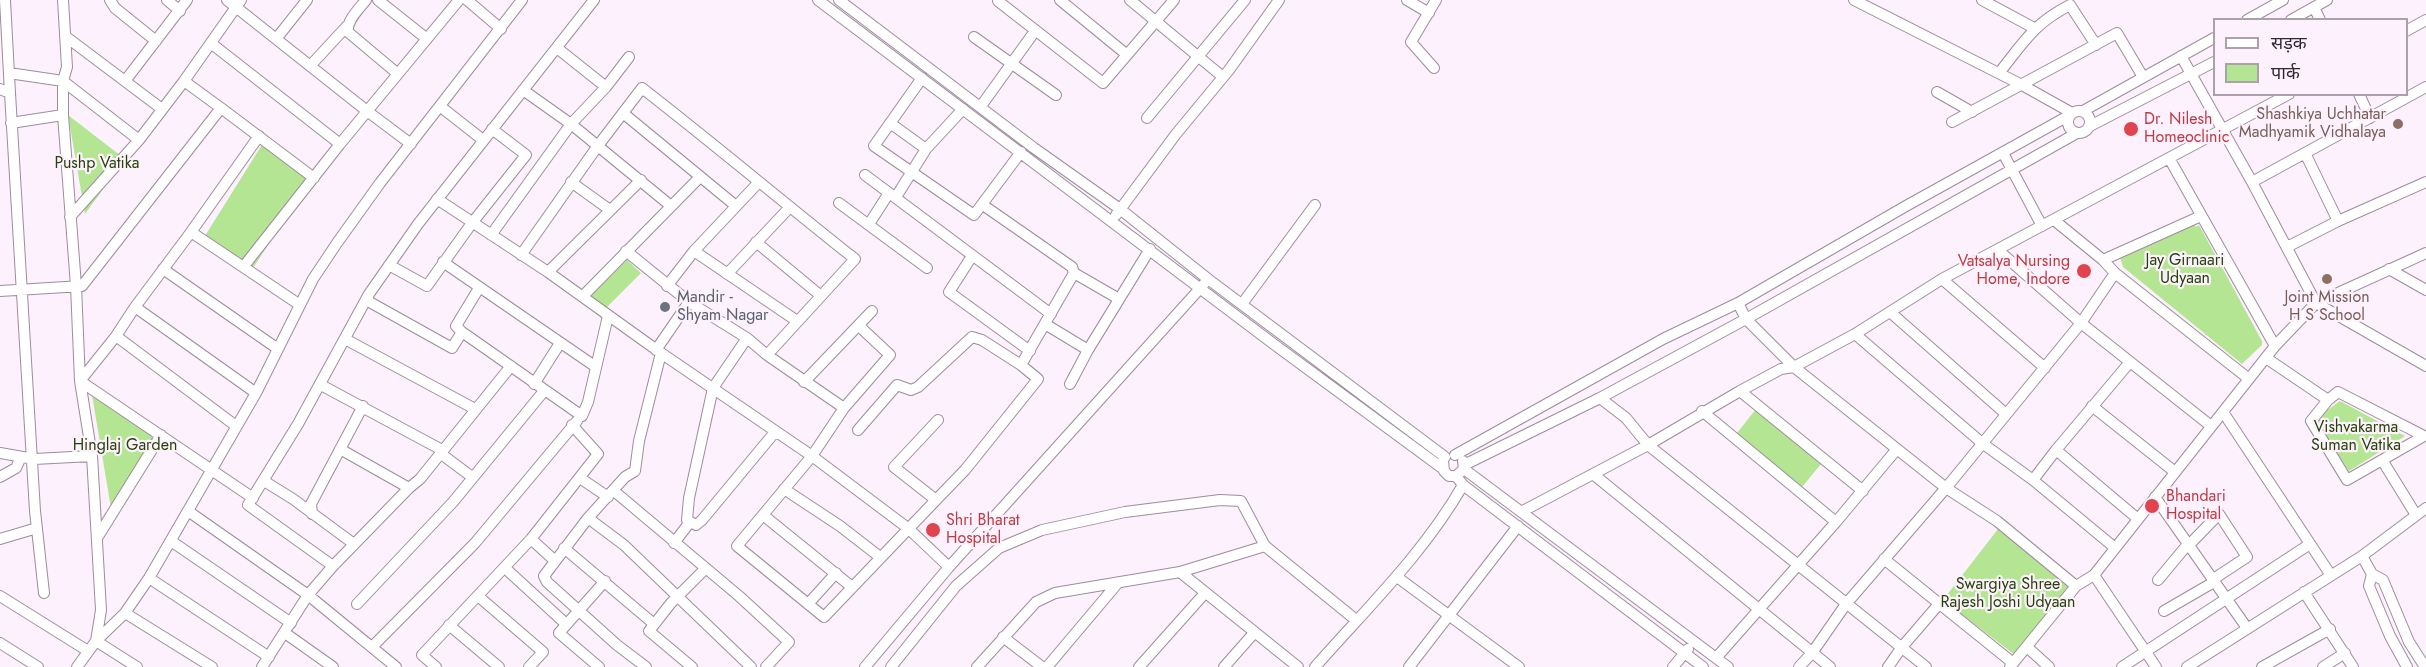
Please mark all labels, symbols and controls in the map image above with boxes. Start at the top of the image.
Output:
legend [2213,18,2408,96]
text: सड़क [2271,30,2307,56]
text: पार्क [2271,60,2300,86]
place label: Shashkiya Uchhatar Madhyamik Vidhalaya [2239,105,2386,143]
place label: Dr. Nilesh Homeoclinic [2144,110,2229,148]
marker: Shashkiya Uchhatar Madhyamik Vidhalaya [2391,117,2405,131]
marker: Dr. Nilesh Homeoclinic [2122,120,2140,138]
park label: Pushp Vatika [54,154,140,174]
park label: Jay Girnaari Udyaan [2146,251,2224,289]
place label: Vatsalya Nursing Home, Indore [1958,252,2070,290]
marker: Vatsalya Nursing Home, Indore [2075,262,2093,280]
marker: Joint Mission H S School [2320,272,2334,286]
place label: Mandir - Shyam Nagar [677,288,769,326]
place label: Joint Mission H S School [2284,288,2370,326]
marker: Mandir - Shyam Nagar [658,300,672,314]
park label: Vishvakarma Suman Vatika [2311,418,2401,456]
park label: Hinglaj Garden [73,436,177,456]
place label: Bhandari Hospital [2166,487,2226,525]
marker: Bhandari Hospital [2143,497,2161,515]
place label: Shri Bharat Hospital [946,511,1020,549]
marker: Shri Bharat Hospital [924,521,942,539]
park label: Swargiya Shree Rajesh Joshi Udyaan [1941,575,2075,613]

